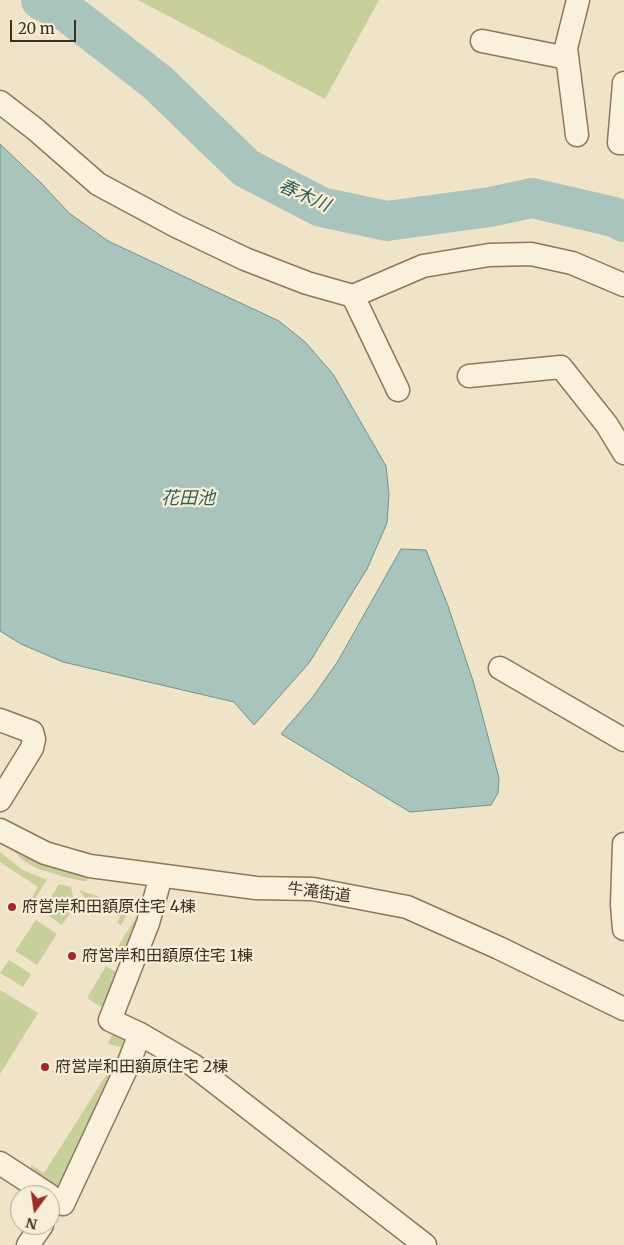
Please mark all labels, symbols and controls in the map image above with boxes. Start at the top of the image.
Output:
scale bar [12,10,79,42]
text: 20 m [18,19,55,38]
water label: 春木川 [275,175,333,217]
water label: 花田池 [161,488,215,510]
street label: 牛滝街道 [286,880,352,906]
place label: 府営岸和田額原住宅 4棟 [22,897,196,917]
marker: 府営岸和田額原住宅 4棟 [6,901,18,913]
place label: 府営岸和田額原住宅 1棟 [82,946,253,966]
marker: 府営岸和田額原住宅 1棟 [66,950,78,962]
place label: 府営岸和田額原住宅 2棟 [55,1057,228,1077]
marker: 府営岸和田額原住宅 2棟 [39,1061,51,1073]
north arrow [10,1185,60,1235]
text: N [24,1214,39,1234]

